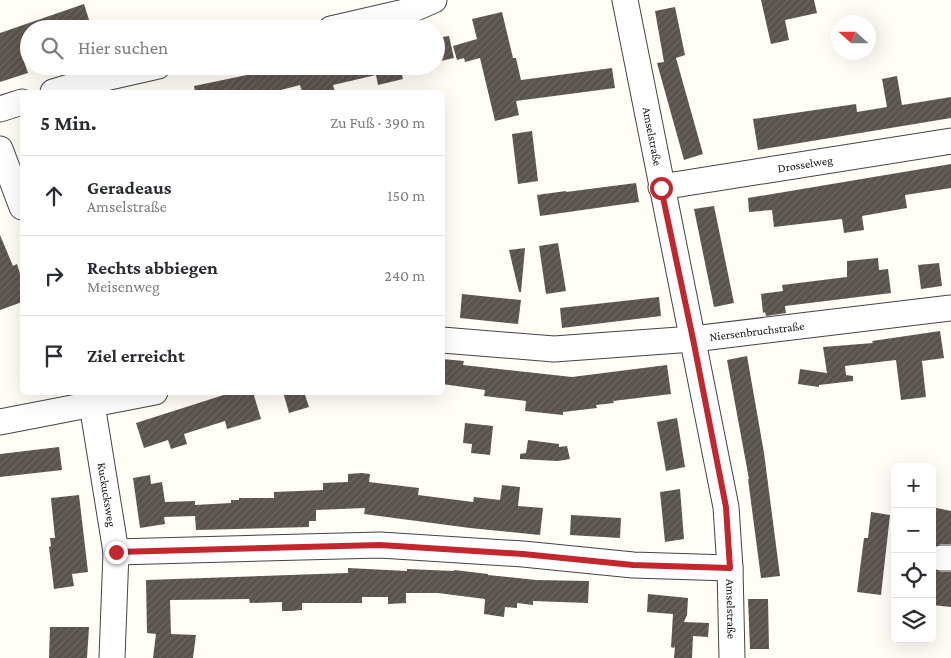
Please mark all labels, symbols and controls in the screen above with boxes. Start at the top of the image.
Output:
north arrow [831,15,876,60]
search box [20,20,445,75]
icon: search [38,34,66,62]
text: Hier suchen [78,37,168,58]
street label: Amselstraße [639,106,665,167]
text: 5 Min. [40,111,97,135]
text: Zu Fuß · 390 m [330,114,425,131]
street label: Drosselweg [777,153,834,175]
text: Geradeaus [87,177,172,198]
route start [650,177,673,200]
icon: ahead [40,182,68,210]
text: 150 m [387,187,425,204]
text: Amselstraße [87,198,167,215]
text: Rechts abbiegen [87,257,218,278]
icon: right [40,262,68,290]
text: 240 m [384,267,425,284]
text: Meisenweg [87,278,160,295]
street label: Niersenbruchstraße [709,319,805,344]
icon: arrive [40,342,68,370]
text: Ziel erreicht [87,345,185,366]
street label: Kuckucksweg [95,461,119,528]
map controls [891,463,936,643]
button: + [891,463,936,508]
button: − [891,508,936,553]
route end [105,541,128,564]
button: locate [891,553,936,598]
street label: Amselstraße [723,579,739,639]
button: layers [891,598,936,643]

